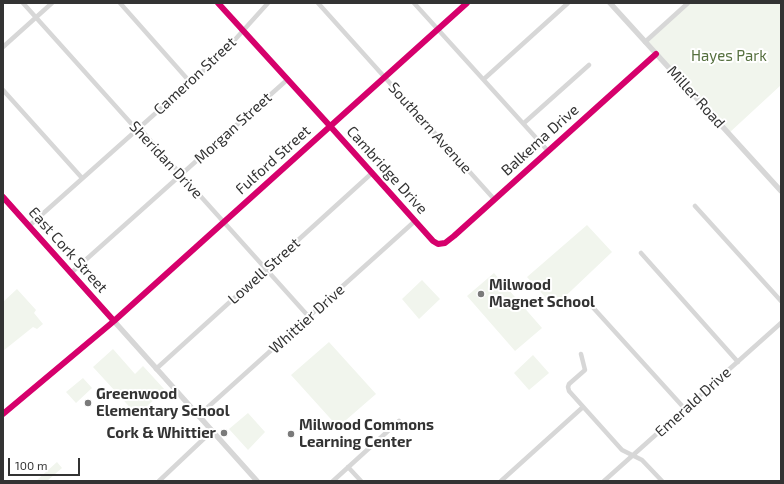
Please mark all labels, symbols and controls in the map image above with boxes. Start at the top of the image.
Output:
street label: Cameron Street [150,33,240,119]
park label: Hayes Park [691,47,767,65]
street label: Miller Road [663,62,729,132]
street label: Southern Avenue [384,79,476,177]
street label: Morgan Street [191,89,275,167]
street label: Balkema Drive [498,101,582,179]
street label: Sheridan Drive [126,118,206,202]
street label: Fulford Street [232,122,314,198]
street label: Cambridge Drive [343,122,431,218]
street label: East Cork Street [25,203,111,297]
street label: Lowell Street [224,234,304,308]
place label: Milwood Magnet School [489,276,595,311]
street label: Whittier Drive [266,281,348,357]
marker: Milwood Magnet School [476,289,486,299]
street label: Emerald Drive [651,363,735,441]
place label: Greenwood Elementary School [96,385,230,420]
marker: Greenwood Elementary School [83,398,93,408]
place label: Milwood Commons Learning Center [299,416,434,451]
place label: Cork & Whittier [106,424,216,442]
marker: Cork & Whittier [219,428,229,438]
marker: Milwood Commons Learning Center [286,429,296,439]
scale bar [10,450,82,476]
text: 100 m [15,458,47,472]

